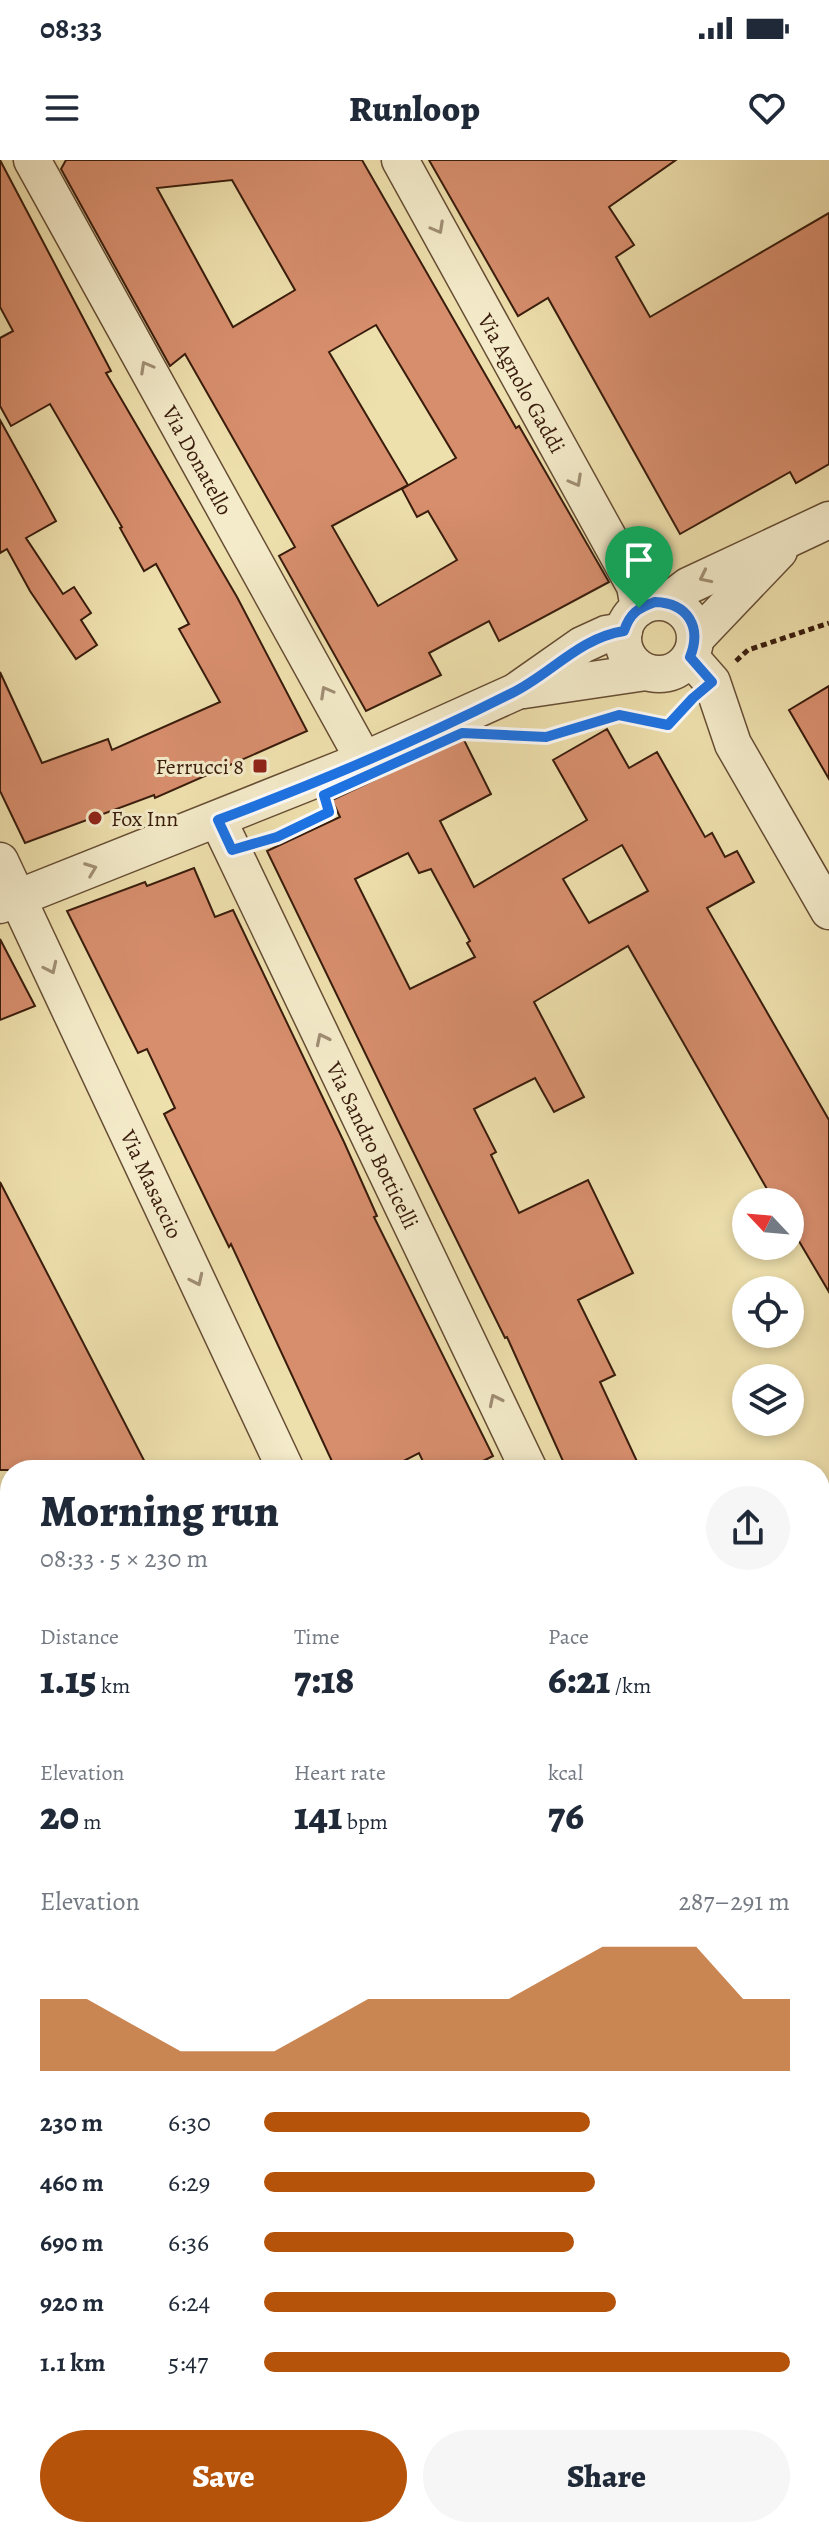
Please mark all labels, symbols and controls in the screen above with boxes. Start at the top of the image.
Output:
text: 08:33 [40,8,102,48]
text: Runloop [349,84,480,133]
icon: menu [40,86,84,130]
icon: heart [745,86,789,130]
one-way arrow [428,220,443,235]
street label: Via Agnolo Gaddi [470,307,572,459]
one-way arrow [140,361,156,375]
street label: Via Donatello [154,399,240,521]
one-way arrow [567,473,582,487]
pin [605,526,673,608]
icon: arrive [617,538,661,582]
one-way arrow [699,567,714,583]
one-way arrow [320,687,336,701]
place label: Ferrucci 8 [156,752,244,782]
marker: Ferrucci 8 [251,757,269,775]
place label: Fox Inn [111,804,178,834]
marker: Fox Inn [86,809,104,827]
one-way arrow [83,862,97,879]
one-way arrow [41,960,57,974]
one-way arrow [316,1032,332,1047]
street label: Via Sandro Botticelli [318,1056,426,1234]
street label: Via Masaccio [112,1124,189,1244]
north arrow [732,1188,804,1260]
map controls [732,1188,804,1436]
one-way arrow [187,1271,203,1286]
button: locate [732,1276,804,1348]
button: layers [732,1364,804,1436]
one-way arrow [489,1393,505,1408]
text: Morning run [40,1481,279,1541]
button: share [706,1486,790,1570]
text: 08:33 · 5 × 230 m [40,1541,208,1576]
text: Distance [40,1622,119,1652]
text: Time [294,1622,340,1652]
text: Pace [548,1622,589,1652]
text: 1.15 [40,1652,97,1707]
text: 7:18 [294,1652,354,1707]
text: 6:21 [548,1652,610,1707]
text: km [97,1671,130,1701]
text: /km [610,1671,651,1701]
text: Elevation [40,1758,124,1788]
text: Heart rate [294,1758,386,1788]
text: kcal [548,1758,583,1788]
text: 20 [40,1788,79,1843]
text: 141 [294,1788,342,1843]
text: 76 [548,1788,584,1843]
text: m [79,1807,102,1837]
text: bpm [342,1807,388,1837]
text: Elevation [40,1884,140,1919]
text: 287–291 m [678,1884,790,1919]
text: 230 m [40,2105,103,2140]
text: 6:30 [168,2105,211,2140]
text: 460 m [40,2165,104,2200]
text: 6:29 [168,2165,210,2200]
text: 690 m [40,2225,104,2260]
text: 6:36 [168,2225,209,2260]
text: 920 m [40,2285,104,2320]
text: 6:24 [168,2285,210,2320]
text: 1.1 km [40,2345,106,2380]
text: 5:47 [168,2345,208,2380]
button: Save [40,2430,407,2522]
button: Share [423,2430,790,2522]

